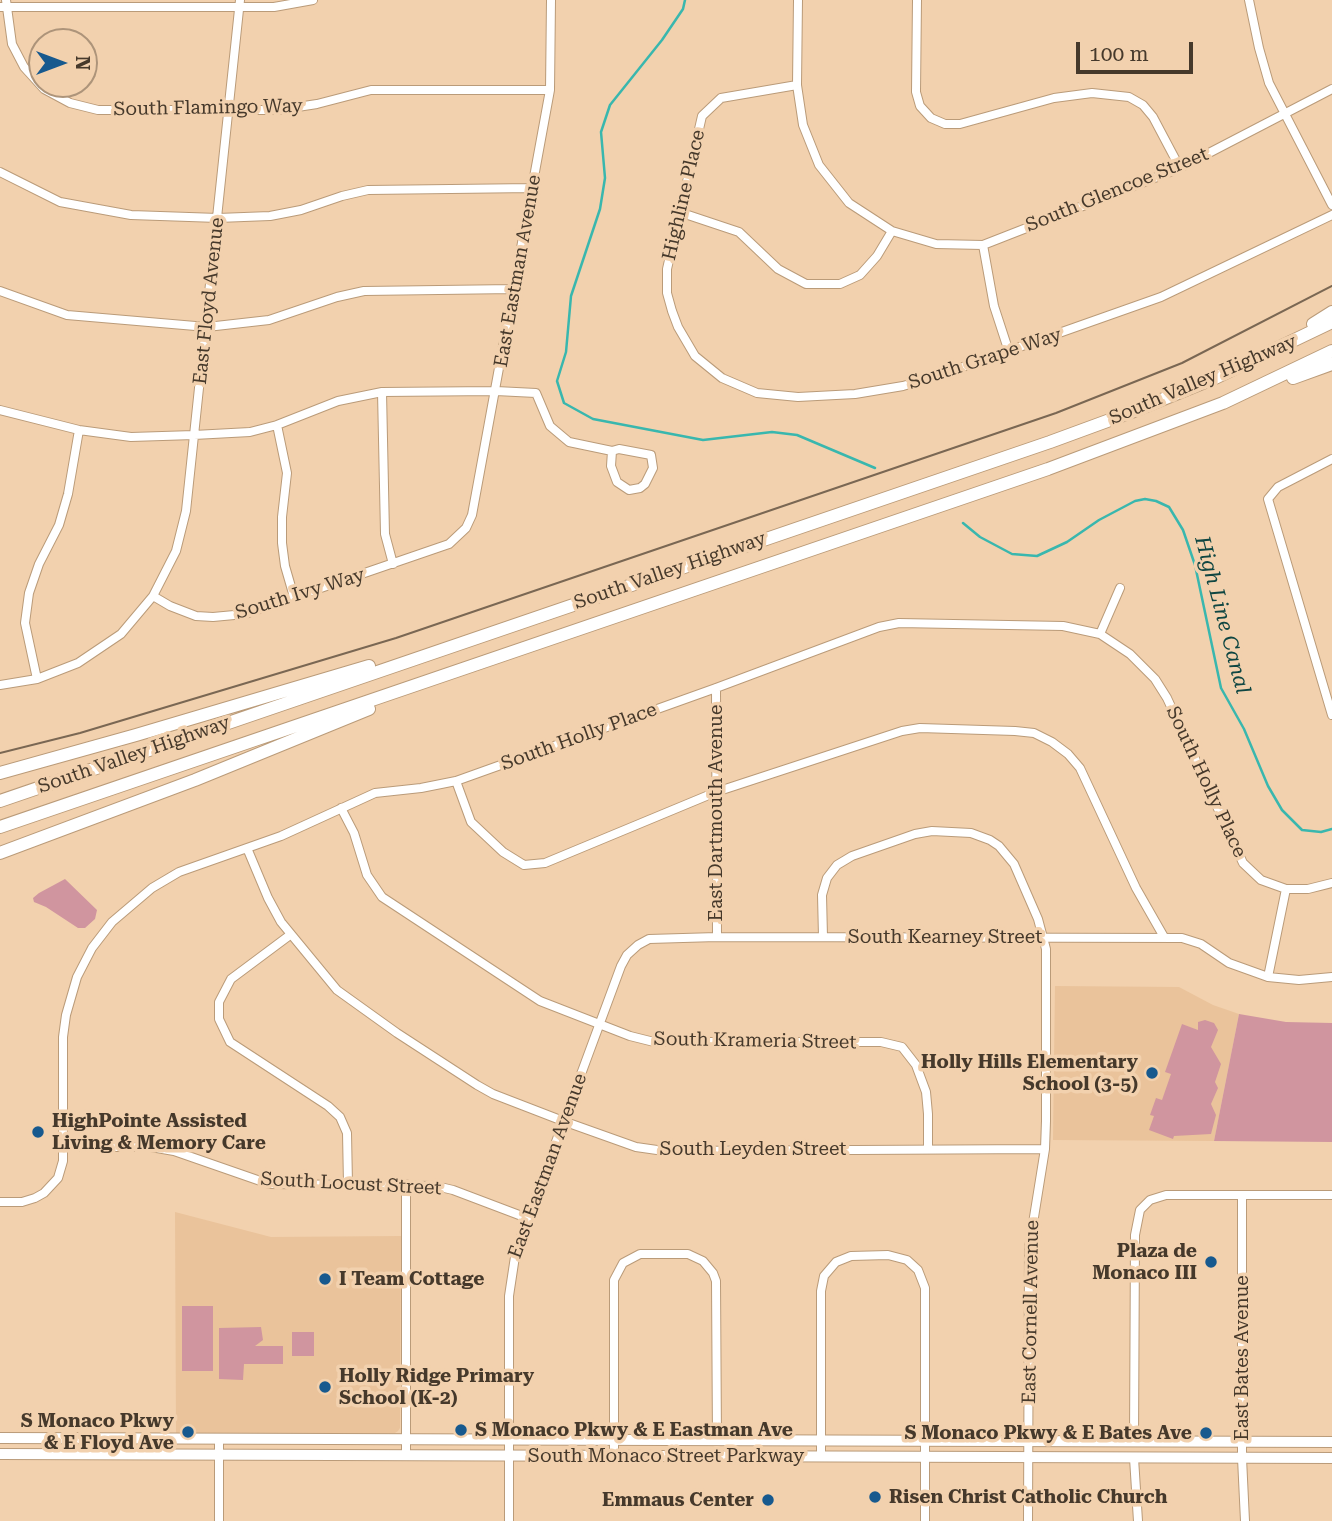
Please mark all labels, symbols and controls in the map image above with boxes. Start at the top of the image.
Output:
north arrow [28,28,98,98]
scale bar [1080,28,1197,72]
text: 100 m [1089,42,1149,66]
text: N [71,56,94,70]
street label: South Flamingo Way [113,95,303,121]
street label: Highline Place [658,128,710,262]
street label: South Glencoe Street [1022,143,1212,237]
street label: East Eastman Avenue [490,173,546,369]
street label: East Floyd Avenue [189,216,229,386]
street label: South Grape Way [905,323,1065,395]
street label: South Valley Highway [1106,330,1300,430]
street label: South Valley Highway [571,527,769,615]
water label: High Line Canal [1189,533,1255,697]
street label: South Ivy Way [233,564,367,624]
street label: South Holly Place [498,698,660,776]
street label: South Holly Place [1161,703,1251,861]
street label: East Dartmouth Avenue [705,705,727,921]
street label: South Valley Highway [35,711,233,799]
street label: South Kearney Street [848,926,1042,948]
street label: South Krameria Street [653,1028,857,1054]
place label: Holly Hills Elementary School (3-5) [921,1051,1138,1095]
marker: Holly Hills Elementary School (3-5) [1144,1065,1160,1081]
street label: East Eastman Avenue [504,1070,592,1262]
place label: HighPointe Assisted Living & Memory Care [52,1110,266,1154]
marker: HighPointe Assisted Living & Memory Care [30,1124,46,1140]
street label: South Leyden Street [660,1138,846,1160]
street label: South Locust Street [260,1168,442,1200]
street label: East Cornell Avenue [1018,1220,1044,1404]
place label: Plaza de Monaco III [1092,1240,1197,1284]
marker: Plaza de Monaco III [1203,1254,1219,1270]
place label: I Team Cottage [339,1268,484,1290]
marker: I Team Cottage [317,1271,333,1287]
street label: East Bates Avenue [1231,1275,1253,1441]
place label: Holly Ridge Primary School (K-2) [339,1365,534,1409]
marker: Holly Ridge Primary School (K-2) [317,1379,333,1395]
place label: S Monaco Pkwy & E Floyd Ave [21,1410,174,1454]
place label: S Monaco Pkwy & E Eastman Ave [475,1419,793,1441]
marker: S Monaco Pkwy & E Eastman Ave [453,1422,469,1438]
place label: S Monaco Pkwy & E Bates Ave [904,1422,1192,1444]
marker: S Monaco Pkwy & E Floyd Ave [180,1424,196,1440]
marker: S Monaco Pkwy & E Bates Ave [1198,1425,1214,1441]
street label: South Monaco Street Parkway [528,1445,804,1467]
place label: Risen Christ Catholic Church [889,1486,1168,1508]
place label: Emmaus Center [602,1489,754,1511]
marker: Risen Christ Catholic Church [867,1489,883,1505]
marker: Emmaus Center [760,1492,776,1508]

